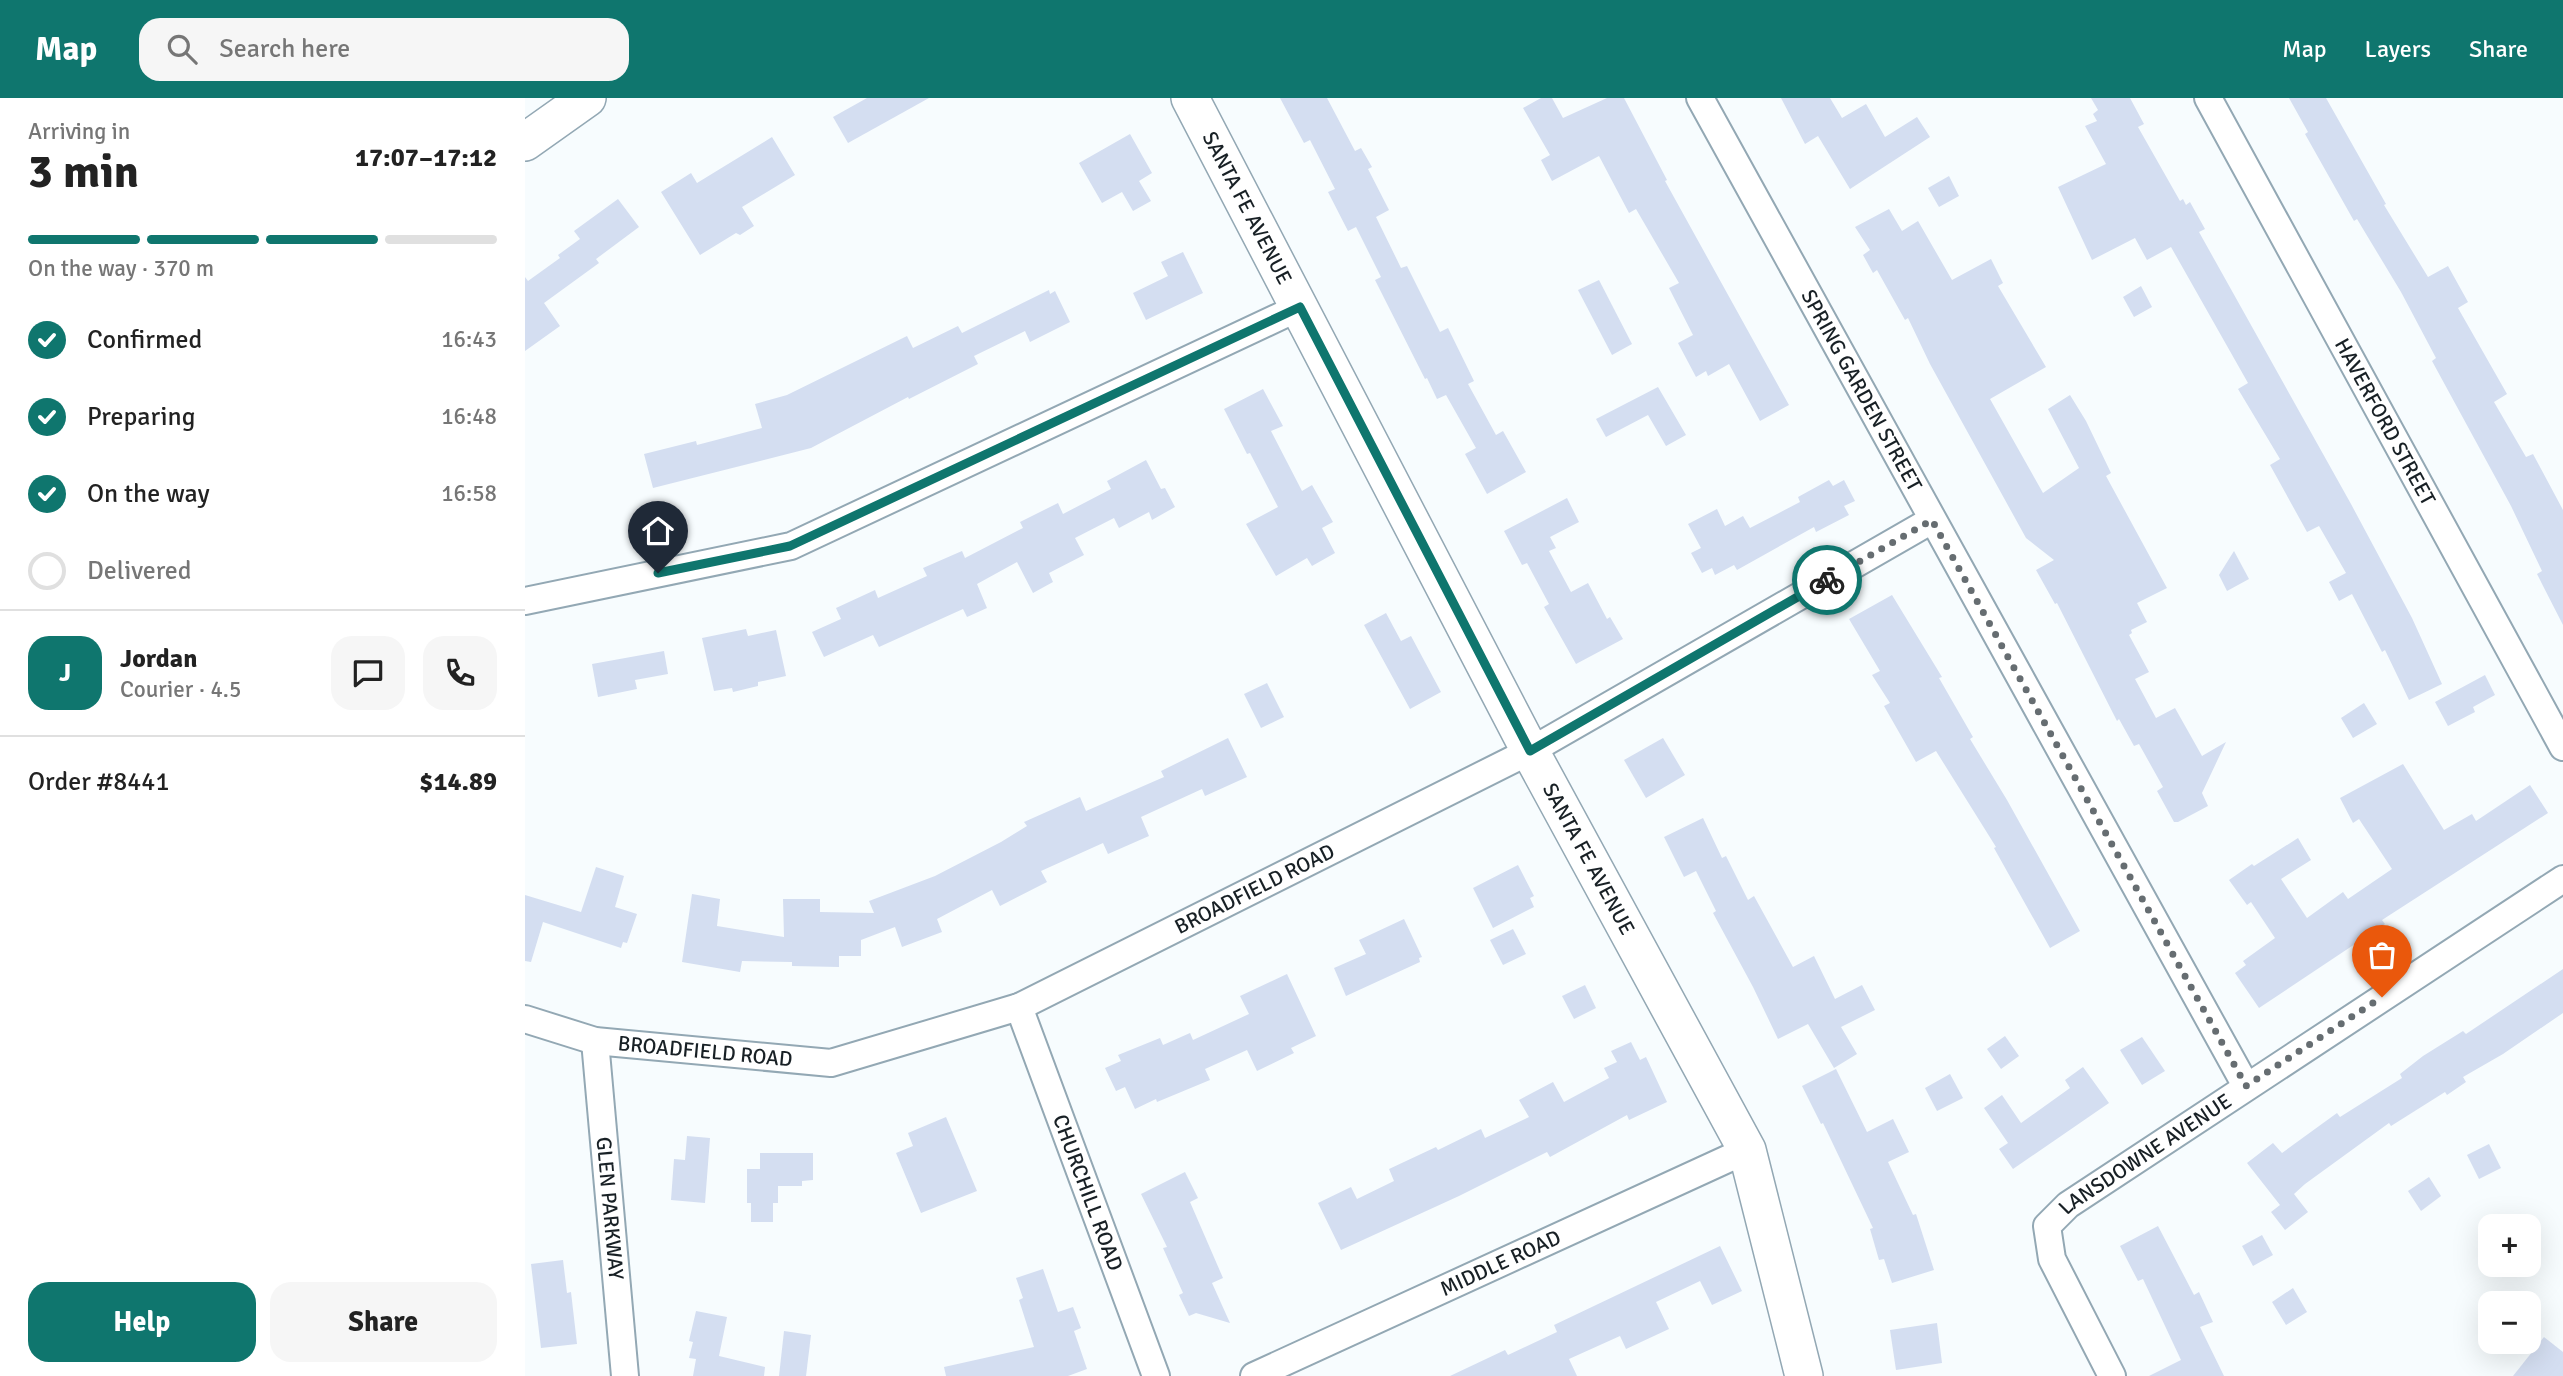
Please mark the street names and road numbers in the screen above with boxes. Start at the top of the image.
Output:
street label: SANTA FE AVENUE [1197,127,1298,289]
street label: SPRING GARDEN STREET [1795,285,1928,496]
street label: HAVERFORD STREET [2329,334,2442,510]
street label: SANTA FE AVENUE [1537,779,1640,939]
street label: BROADFIELD ROAD [1170,838,1339,940]
street label: BROADFIELD ROAD [617,1030,794,1072]
street label: LANSDOWNE AVENUE [2053,1088,2237,1220]
street label: CHURCHILL ROAD [1047,1111,1129,1274]
street label: GLEN PARKWAY [591,1136,629,1281]
street label: MIDDLE ROAD [1436,1224,1565,1302]

